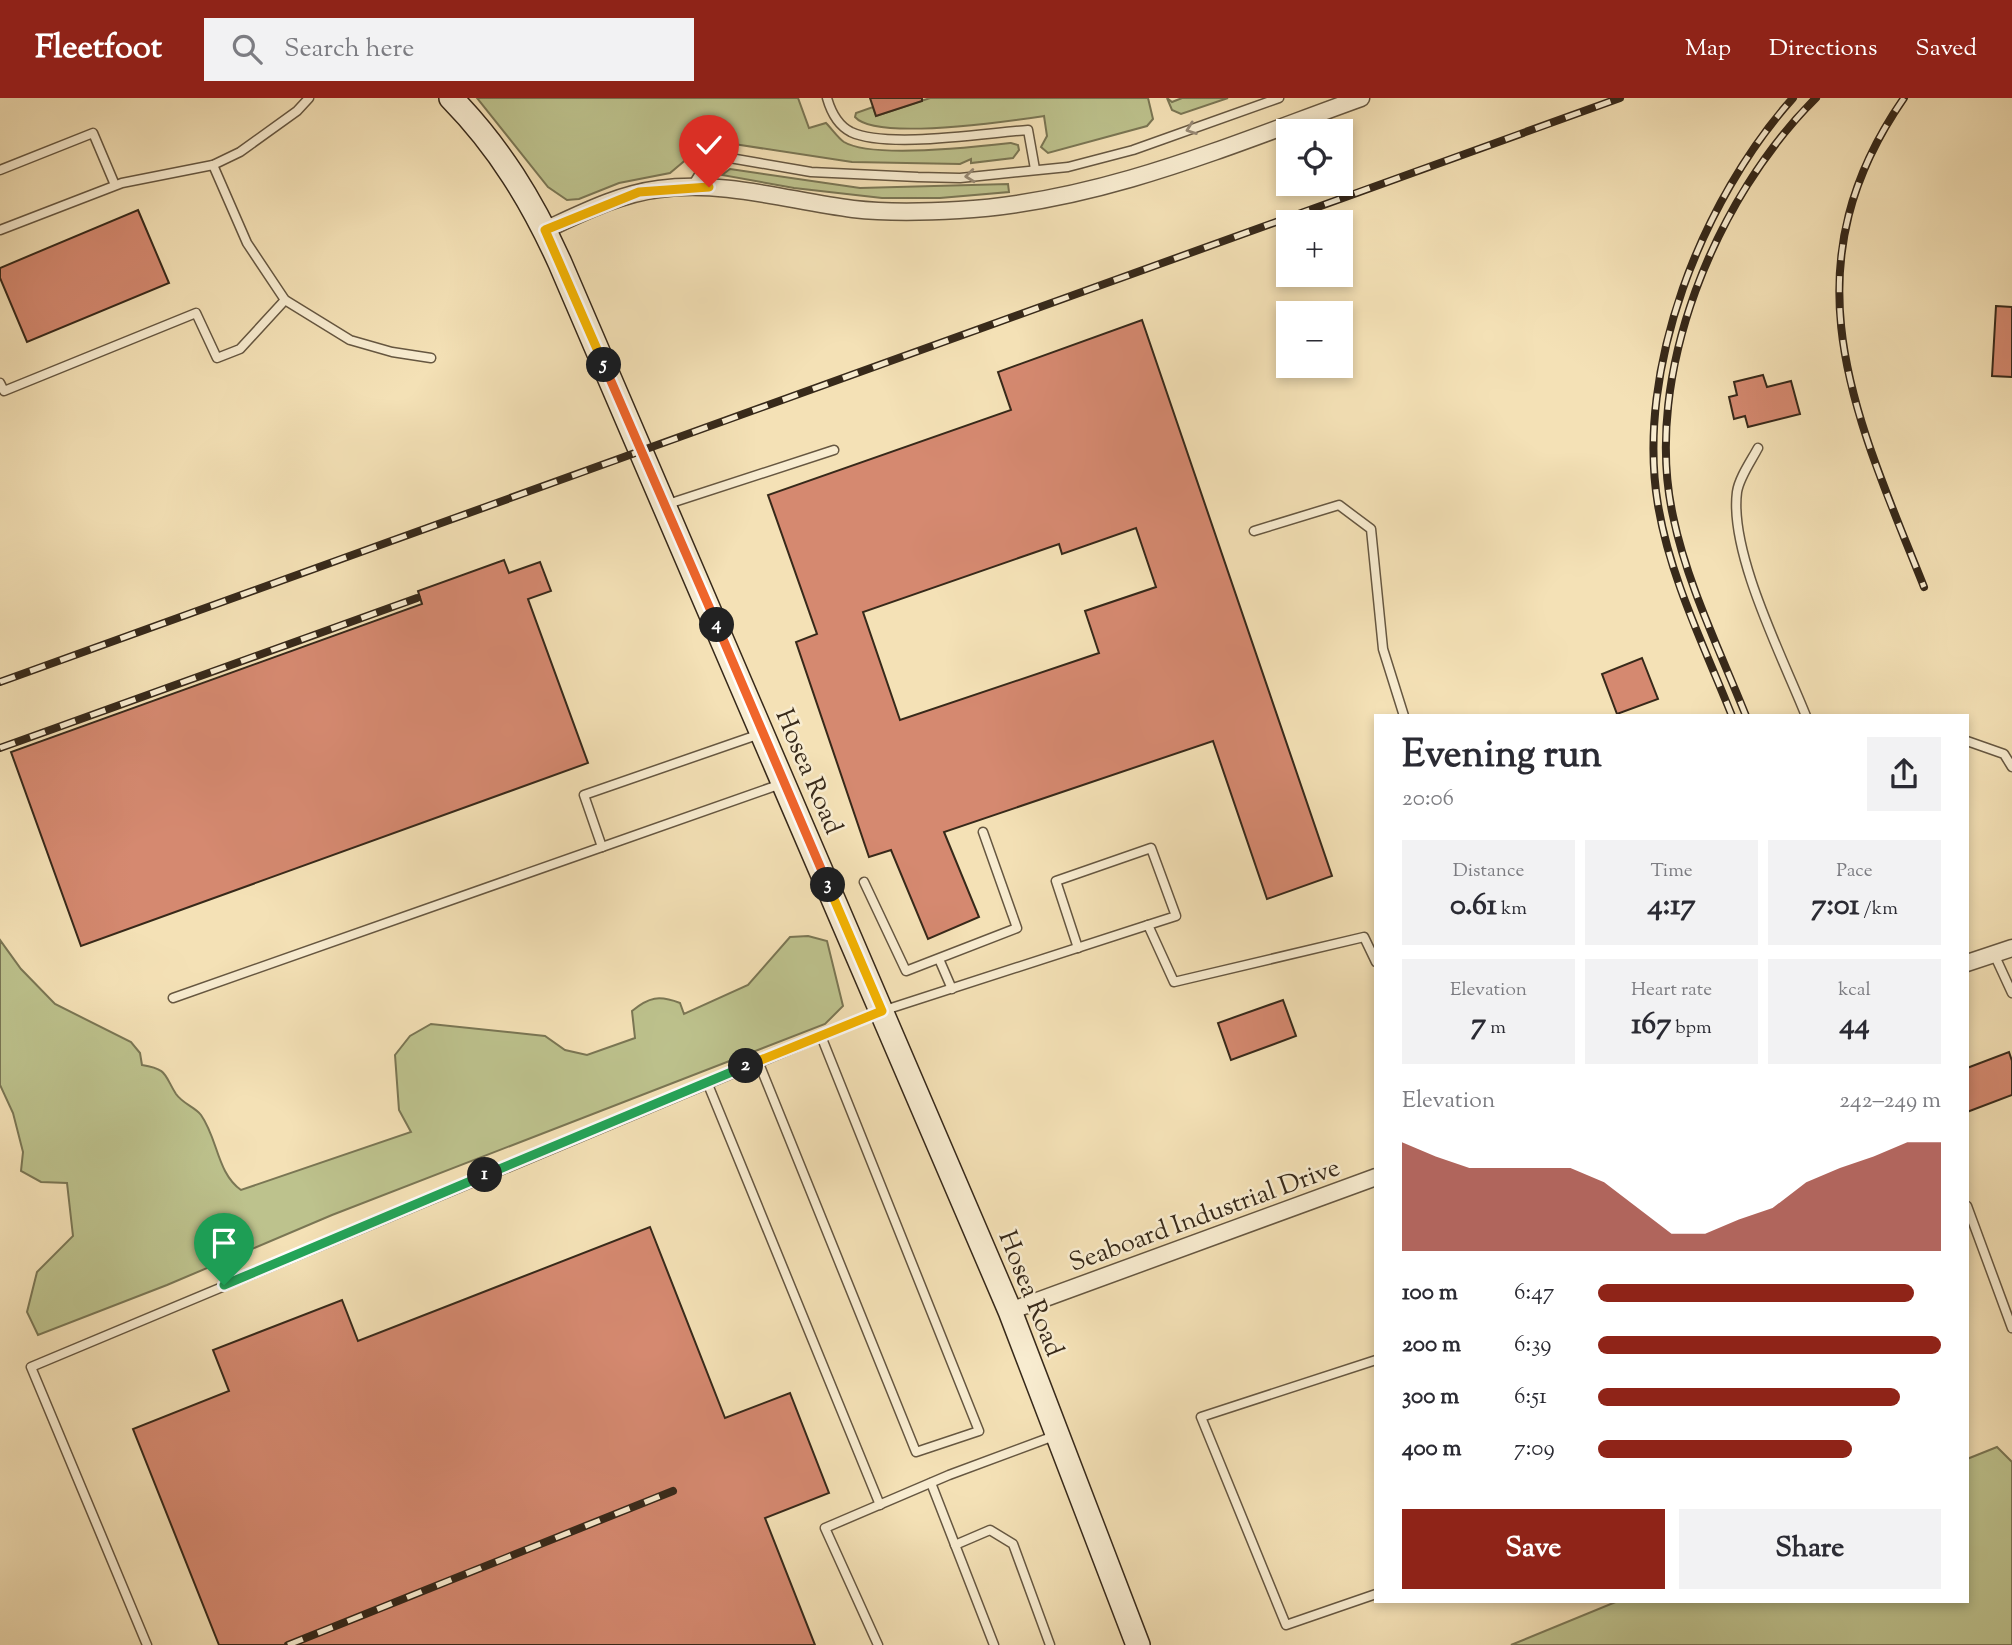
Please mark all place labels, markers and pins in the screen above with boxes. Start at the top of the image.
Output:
pin [679,115,739,187]
pin: 5 [586,348,622,382]
pin: 4 [700,608,734,642]
pin: 3 [810,868,846,902]
pin: 2 [728,1048,764,1084]
pin: 1 [468,1158,503,1192]
pin [194,1213,254,1285]

